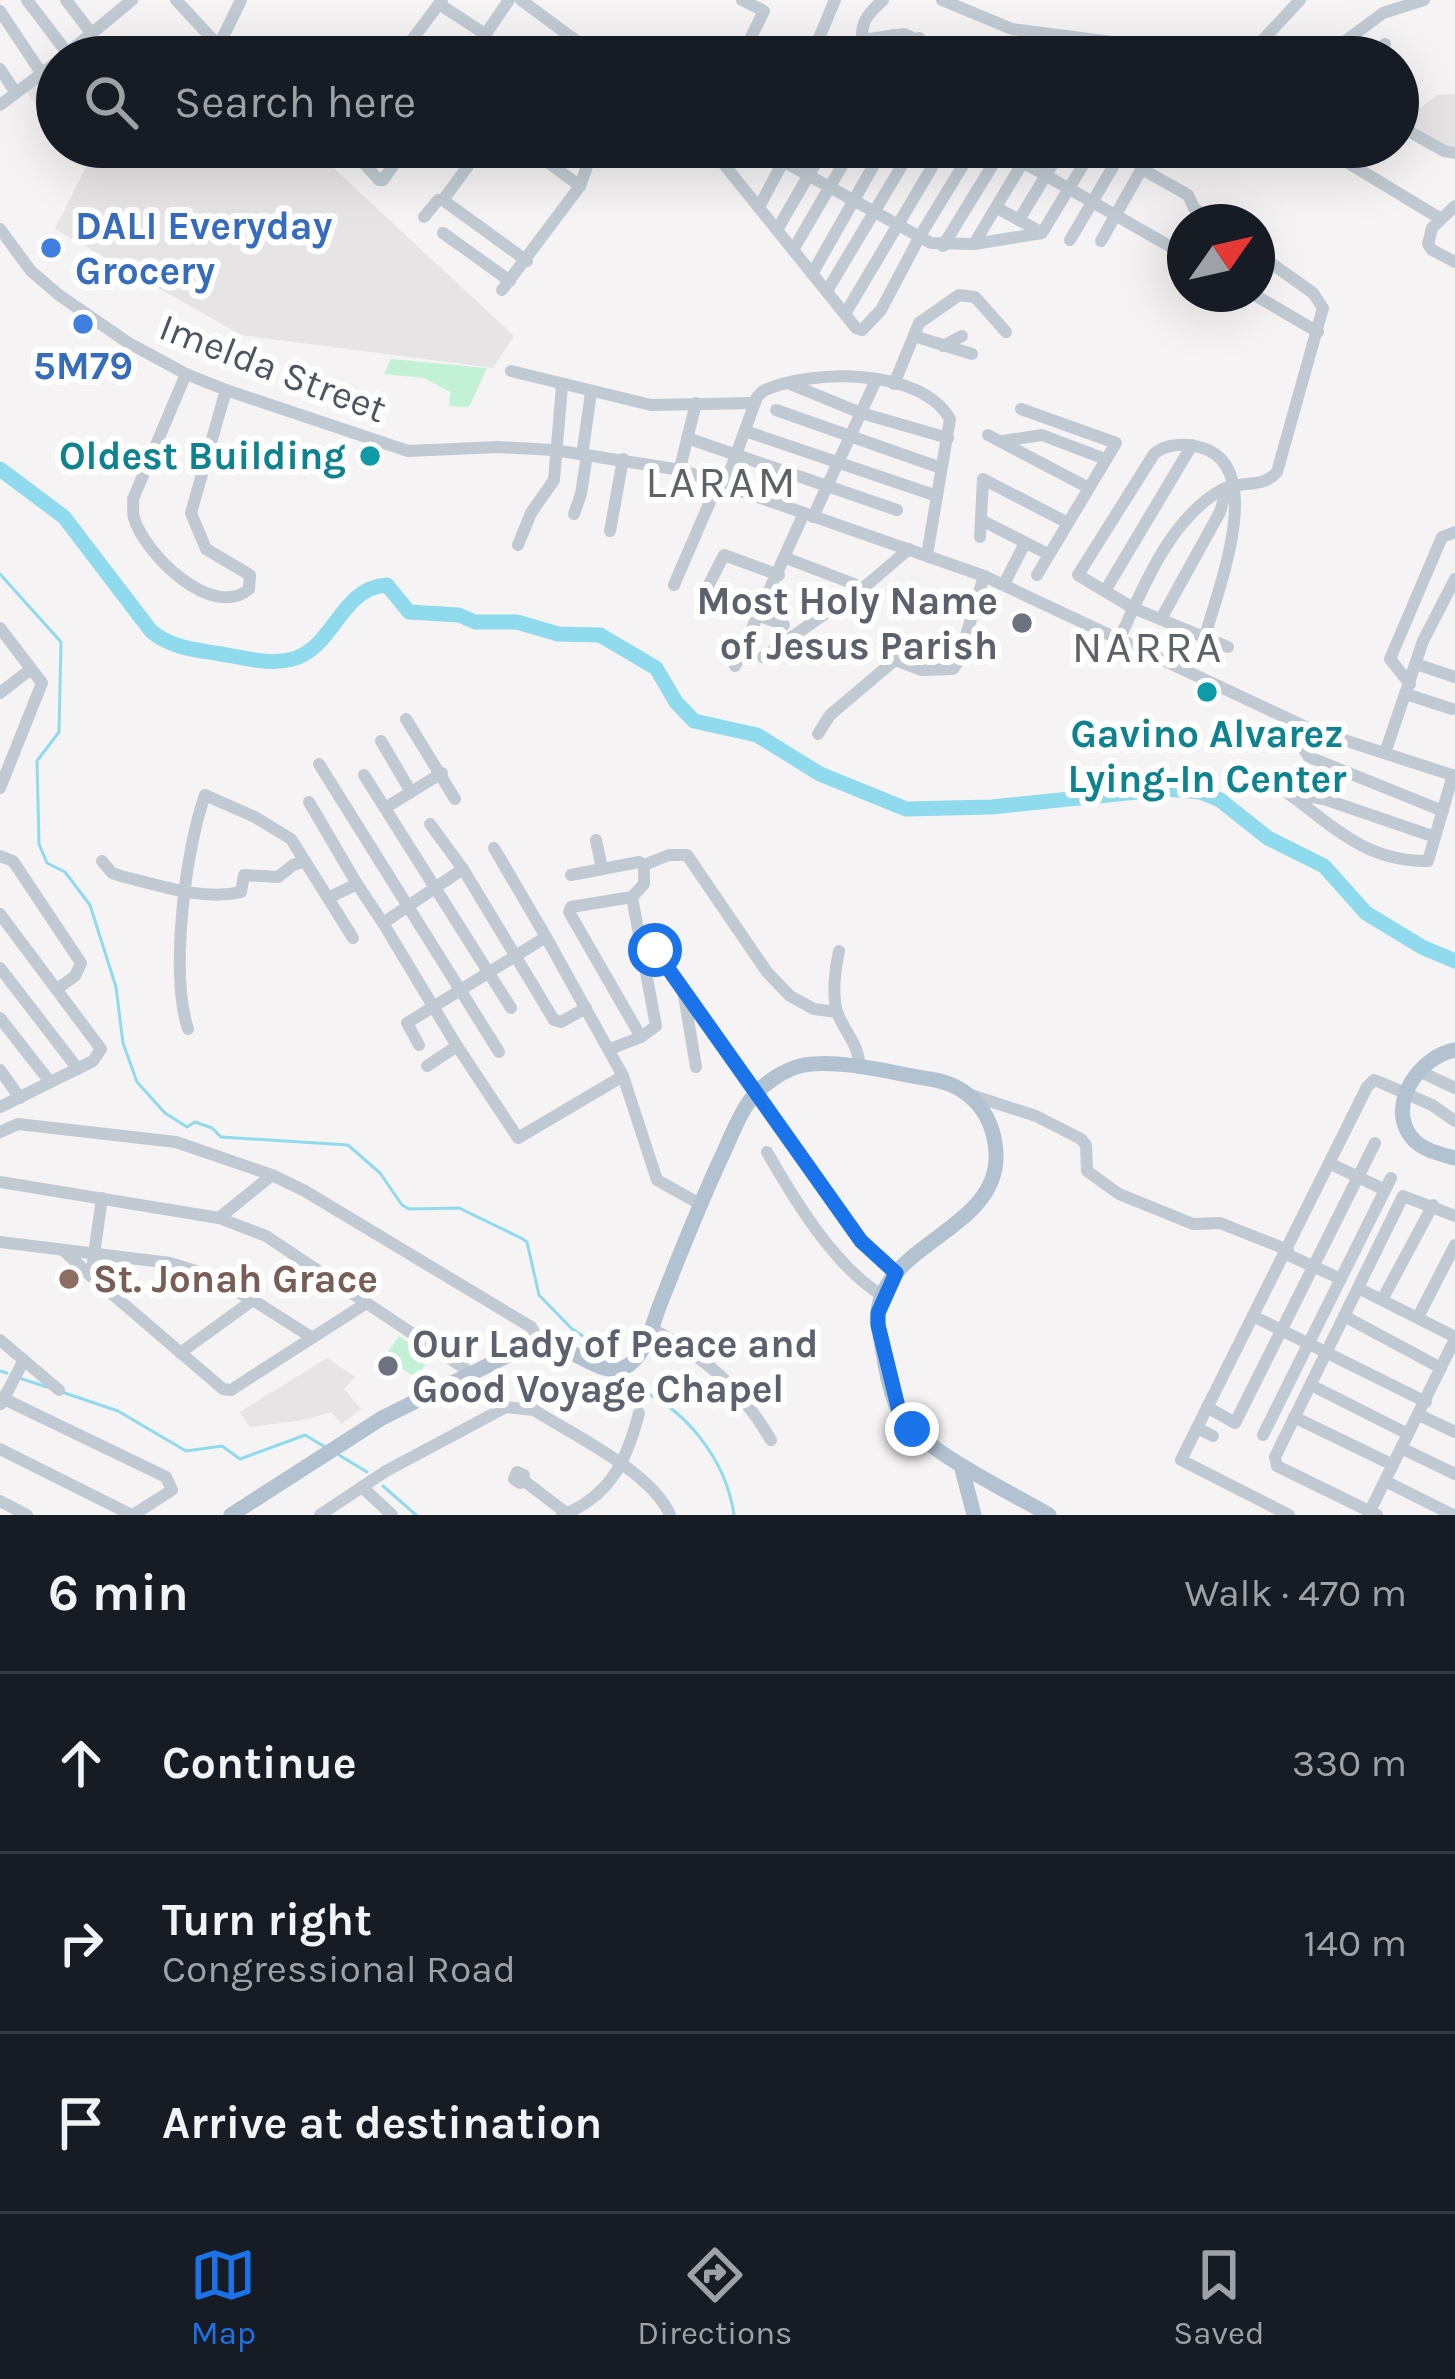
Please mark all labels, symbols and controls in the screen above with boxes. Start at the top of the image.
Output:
search box [36,36,1419,168]
icon: search [78,69,144,135]
text: Search here [174,76,416,128]
place label: DALI Everyday Grocery [75,203,333,294]
north arrow [1167,204,1275,312]
marker: DALI Everyday Grocery [38,235,64,261]
street label: Imelda Street [153,304,393,432]
marker: 5M79 [70,311,96,337]
place label: 5M79 [33,343,133,389]
place label: Oldest Building [59,433,346,479]
marker: Oldest Building [357,443,383,469]
district label: LARAM [645,456,799,508]
place label: Most Holy Name of Jesus Parish [697,578,998,669]
marker: Most Holy Name of Jesus Parish [1009,610,1035,636]
district label: NARRA [1072,621,1224,673]
marker: Gavino Alvarez Lying-In Center [1194,679,1220,705]
place label: Gavino Alvarez Lying-In Center [1067,711,1347,802]
route start [628,923,682,977]
place label: St. Jonah Grace [93,1256,378,1302]
marker: St. Jonah Grace [56,1266,82,1292]
place label: Our Lady of Peace and Good Voyage Chapel [412,1321,818,1412]
marker: Our Lady of Peace and Good Voyage Chapel [375,1353,401,1379]
route end [885,1402,939,1456]
text: 6 min [48,1563,189,1623]
text: Walk · 470 m [1185,1570,1407,1616]
icon: ahead [48,1730,114,1796]
text: Continue [162,1737,357,1789]
text: 330 m [1292,1740,1407,1786]
text: Turn right [162,1894,372,1946]
icon: right [48,1910,114,1976]
text: 140 m [1303,1920,1407,1966]
text: Congressional Road [162,1946,516,1992]
icon: arrive [48,2090,114,2156]
text: Arrive at destination [162,2097,602,2149]
tab: Map [190,2242,256,2352]
tab: Directions [637,2242,792,2352]
tab: Saved [1173,2242,1265,2352]

